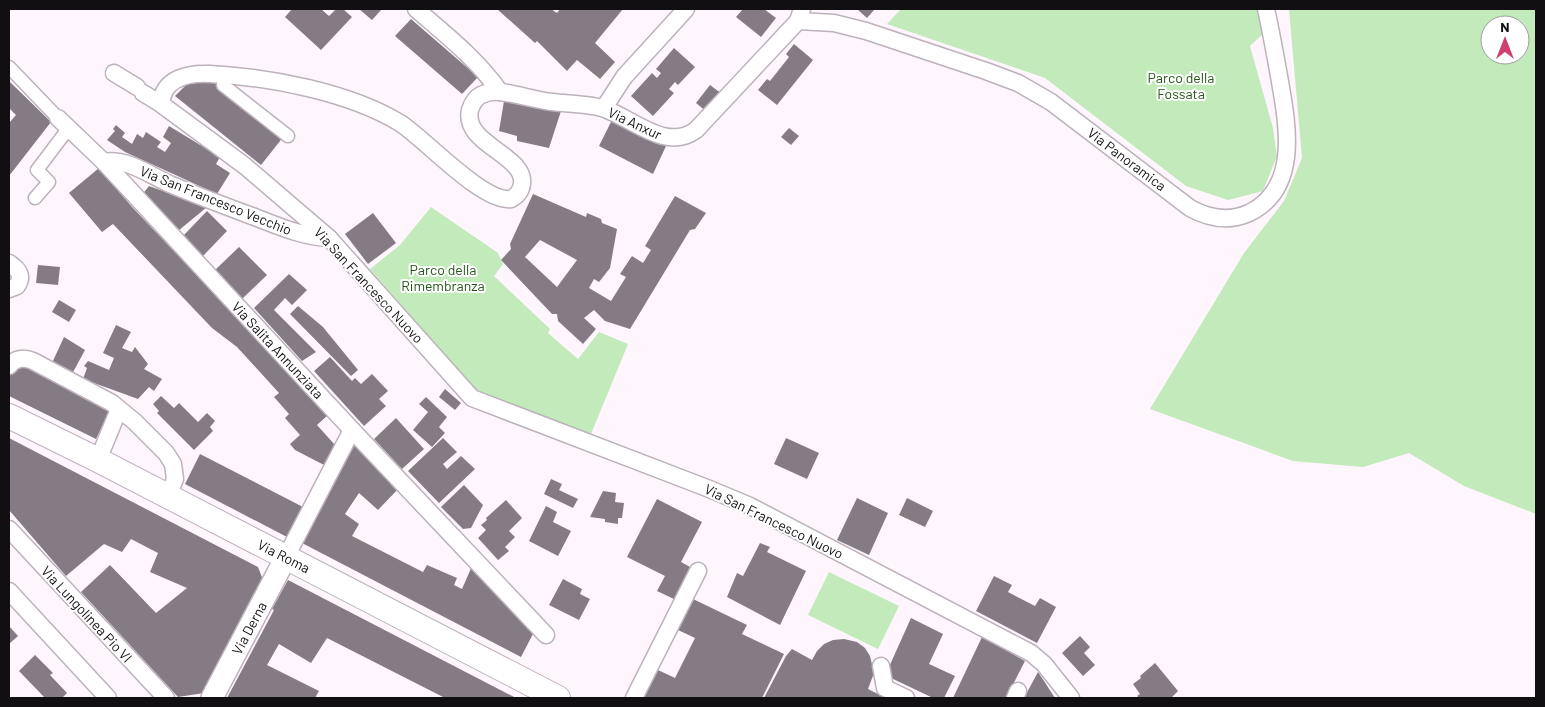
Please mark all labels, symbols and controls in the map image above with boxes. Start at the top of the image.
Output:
north arrow [1480,15,1530,65]
text: N [1500,18,1510,35]
park label: Parco della Fossata [1148,69,1214,102]
street label: Via Anxur [606,103,664,143]
street label: Via Panoramica [1084,124,1170,194]
street label: Via San Francesco Vecchio [138,162,294,238]
street label: Via San Francesco Nuovo [311,224,427,346]
park label: Parco della Rimembranza [401,261,485,294]
street label: Via Salita Annunziata [229,298,327,402]
street label: Via San Francesco Nuovo [702,480,846,562]
street label: Via Roma [255,536,313,576]
street label: Via Lungolinea Pio VI [38,562,136,666]
street label: Via Derna [228,599,270,657]

